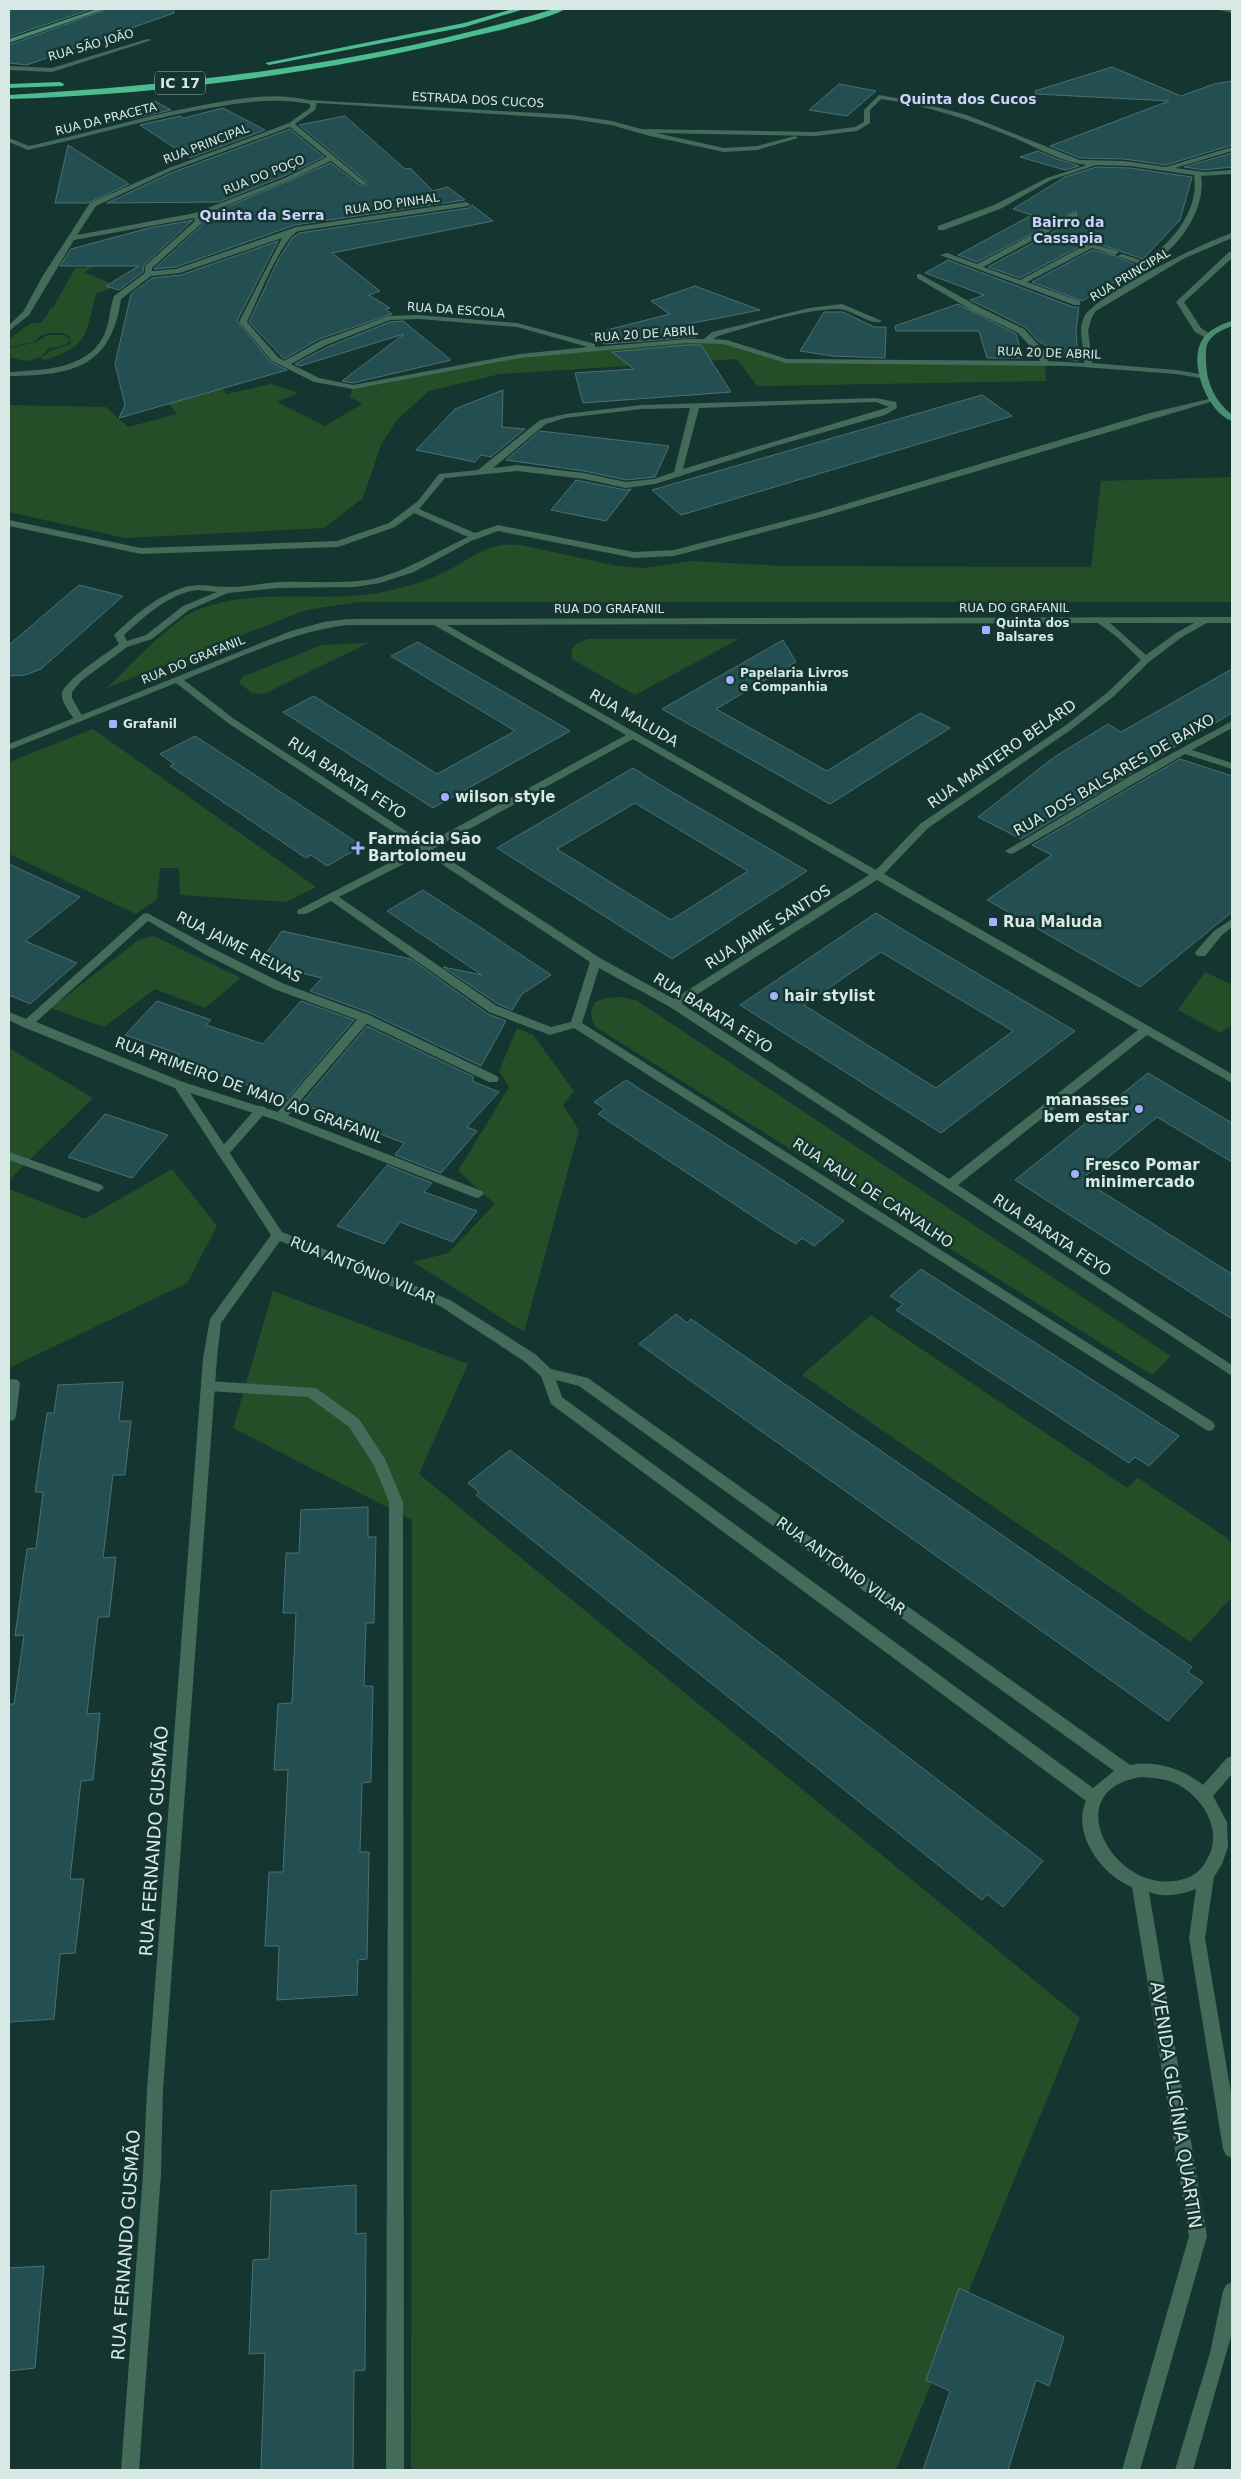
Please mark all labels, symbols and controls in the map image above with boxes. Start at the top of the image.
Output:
street label: RUA SÃO JOÃO [46,25,135,64]
road number: IC 17 [155,72,205,95]
street label: ESTRADA DOS CUCOS [412,90,544,110]
district label: Quinta dos Cucos [900,91,1037,107]
street label: RUA DA PRACETA [54,99,159,138]
street label: RUA PRINCIPAL [161,121,251,167]
street label: RUA DO POÇO [221,152,307,198]
street label: RUA DO PINHAL [344,190,440,218]
district label: Quinta da Serra [200,207,324,223]
district label: Bairro da Cassapia [1032,214,1104,246]
street label: RUA PRINCIPAL [1088,246,1173,304]
street label: RUA DA ESCOLA [406,300,506,320]
street label: RUA 20 DE ABRIL [594,323,699,345]
street label: RUA 20 DE ABRIL [997,344,1101,362]
street label: RUA DO GRAFANIL [959,601,1069,615]
street label: RUA DO GRAFANIL [554,602,664,616]
place label: Quinta dos Balsares [996,616,1069,644]
marker: Quinta dos Balsares [980,624,992,636]
street label: RUA DO GRAFANIL [139,633,247,687]
place label: Papelaria Livros e Companhia [740,666,849,694]
marker: Papelaria Livros e Companhia [724,674,736,686]
street label: RUA MALUDA [586,685,682,751]
street label: RUA MANTERO BELARD [924,696,1080,812]
street label: RUA DOS BALSARES DE BAIXO [1010,710,1218,840]
place label: Grafanil [123,717,177,731]
marker: Grafanil [107,718,119,730]
street label: RUA BARATA FEYO [285,733,409,823]
place label: wilson style [455,788,555,806]
marker: wilson style [439,791,451,803]
place label: Farmácia São Bartolomeu [368,830,481,865]
marker: Farmácia São Bartolomeu [352,842,364,854]
street label: RUA JAIME SANTOS [702,881,834,973]
street label: RUA JAIME RELVAS [173,908,305,986]
place label: Rua Maluda [1003,913,1102,931]
marker: Rua Maluda [987,916,999,928]
street label: RUA BARATA FEYO [650,969,776,1057]
place label: hair stylist [784,987,875,1005]
marker: hair stylist [768,990,780,1002]
street label: RUA PRIMEIRO DE MAIO AO GRAFANIL [113,1033,386,1147]
place label: manasses bem estar [1043,1091,1130,1126]
marker: manasses bem estar [1133,1103,1145,1115]
street label: RUA RAUL DE CARVALHO [789,1134,957,1252]
place label: Fresco Pomar minimercado [1085,1156,1200,1191]
marker: Fresco Pomar minimercado [1069,1168,1081,1180]
street label: RUA BARATA FEYO [990,1190,1114,1280]
street label: RUA ANTÓNIO VILAR [288,1232,439,1307]
street label: RUA ANTÓNIO VILAR [773,1512,910,1619]
street label: RUA FERNANDO GUSMÃO [135,1725,172,1957]
street label: AVENIDA GLICÍNIA QUARTIN [1147,1980,1206,2230]
street label: RUA FERNANDO GUSMÃO [107,2129,144,2361]

